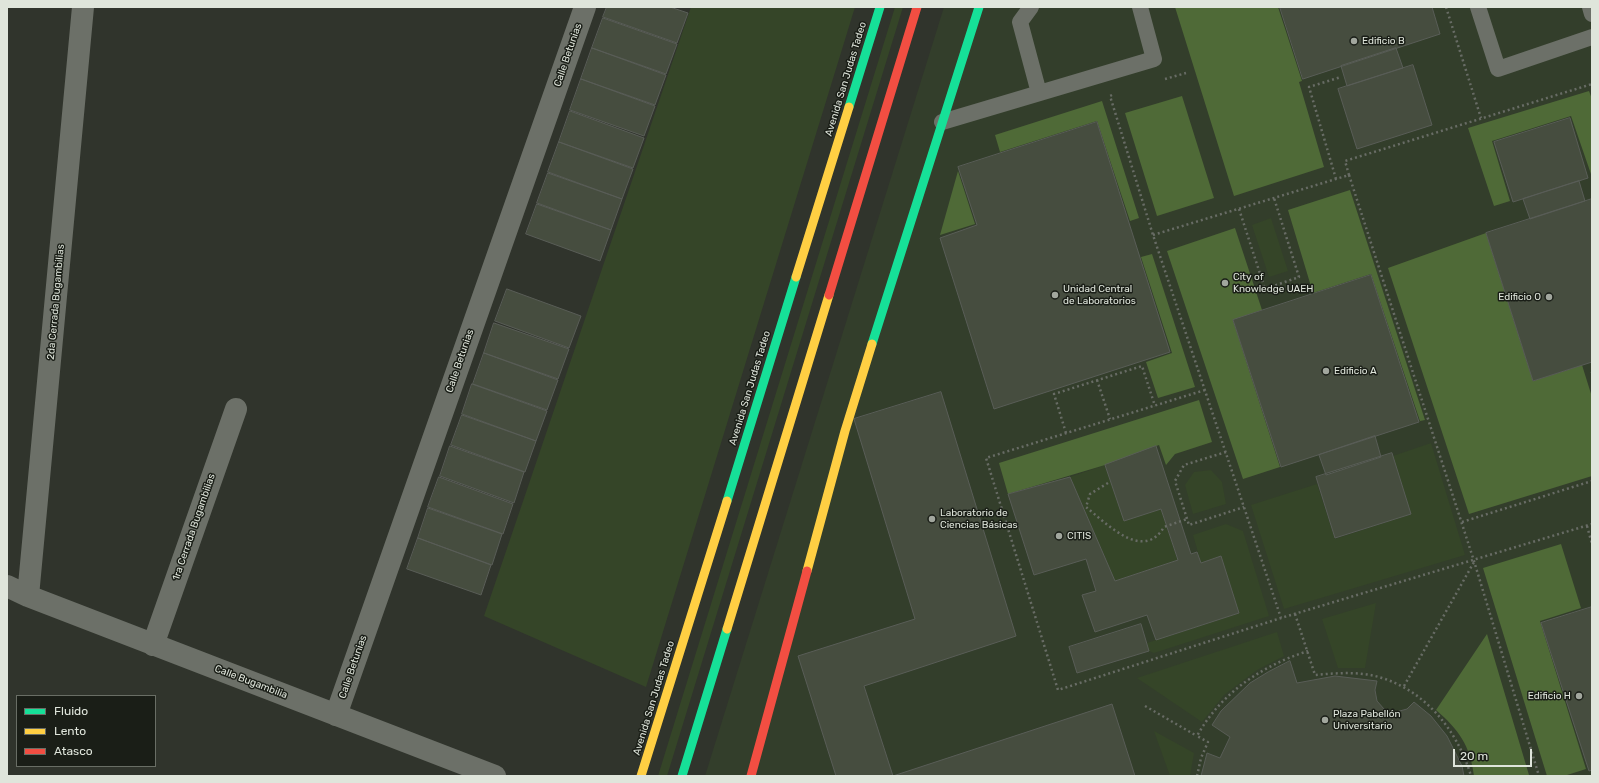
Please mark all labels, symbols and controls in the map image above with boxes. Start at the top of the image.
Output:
street label: Avenida San Judas Tadeo [823,20,869,138]
street label: Calle Betunias [552,22,584,88]
place label: Edificio B [1362,35,1405,47]
marker: Edificio B [1349,36,1359,46]
street label: 2da Cerrada Bugambilias [45,244,67,360]
place label: City of Knowledge UAEH [1233,271,1313,294]
marker: City of Knowledge UAEH [1220,278,1230,288]
place label: Unidad Central de Laboratorios [1063,283,1136,306]
marker: Unidad Central de Laboratorios [1050,290,1060,300]
place label: Edificio O [1498,291,1541,303]
marker: Edificio O [1544,292,1554,302]
street label: Calle Betunias [444,328,476,394]
street label: Avenida San Judas Tadeo [727,329,773,447]
place label: Edificio A [1334,365,1377,377]
marker: Edificio A [1321,366,1331,376]
street label: 1ra Cerrada Bugambilias [170,472,218,582]
place label: Laboratorio de Ciencias Básicas [940,507,1018,530]
marker: Laboratorio de Ciencias Básicas [927,514,937,524]
place label: CITIS [1067,530,1091,542]
marker: CITIS [1054,531,1064,541]
street label: Calle Betunias [337,634,369,700]
street label: Avenida San Judas Tadeo [631,639,677,757]
street label: Calle Bugambilia [213,663,289,701]
place label: Edificio H [1528,690,1571,702]
marker: Edificio H [1574,691,1584,701]
legend [16,695,156,767]
text: Fluido [54,704,88,718]
place label: Plaza Pabellón Universitario [1333,708,1400,732]
marker: Plaza Pabellón Universitario [1320,715,1330,725]
text: Lento [54,724,86,738]
scale bar [1455,741,1534,767]
text: Atasco [54,744,93,758]
text: 20 m [1460,749,1488,763]

